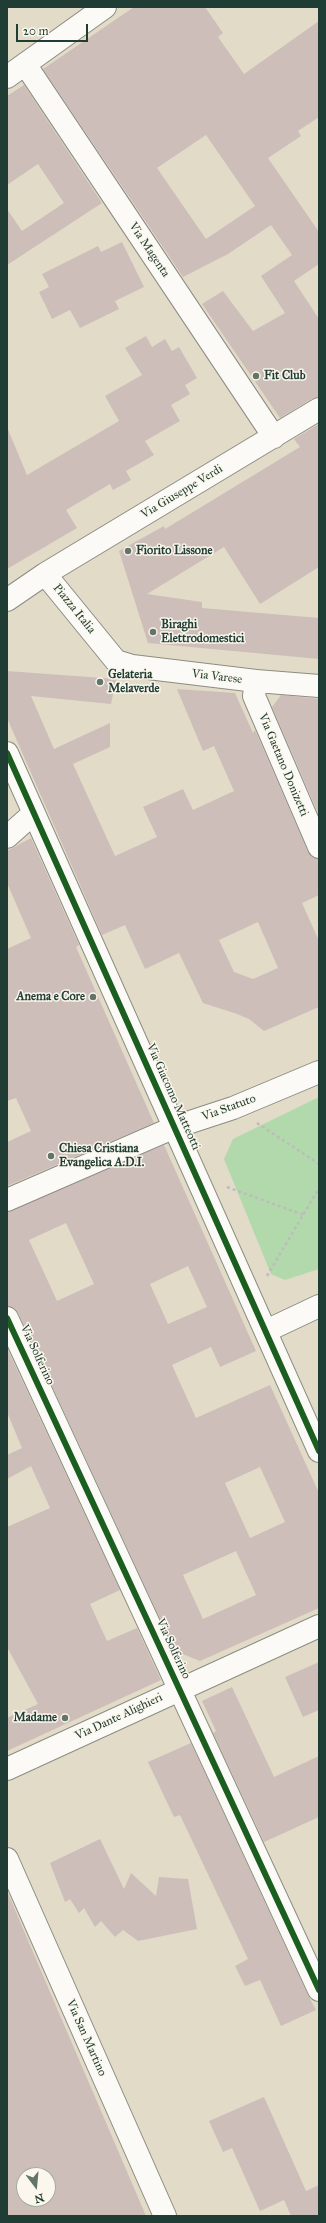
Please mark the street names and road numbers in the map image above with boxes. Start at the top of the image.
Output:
street label: Via Magenta [125,220,173,280]
street label: Via Giuseppe Verdi [138,462,226,522]
street label: Piazza Italia [50,581,98,637]
street label: Via Varese [191,667,243,687]
street label: Via Gaetano Donizetti [255,711,311,819]
street label: Via Giacomo Matteotti [143,1041,203,1153]
street label: Via Statuto [200,1092,258,1124]
street label: Via Solferino [17,1323,57,1387]
street label: Via Solferino [153,1617,193,1681]
street label: Via Dante Alighieri [73,1690,165,1744]
street label: Via San Martino [63,1997,109,2079]

